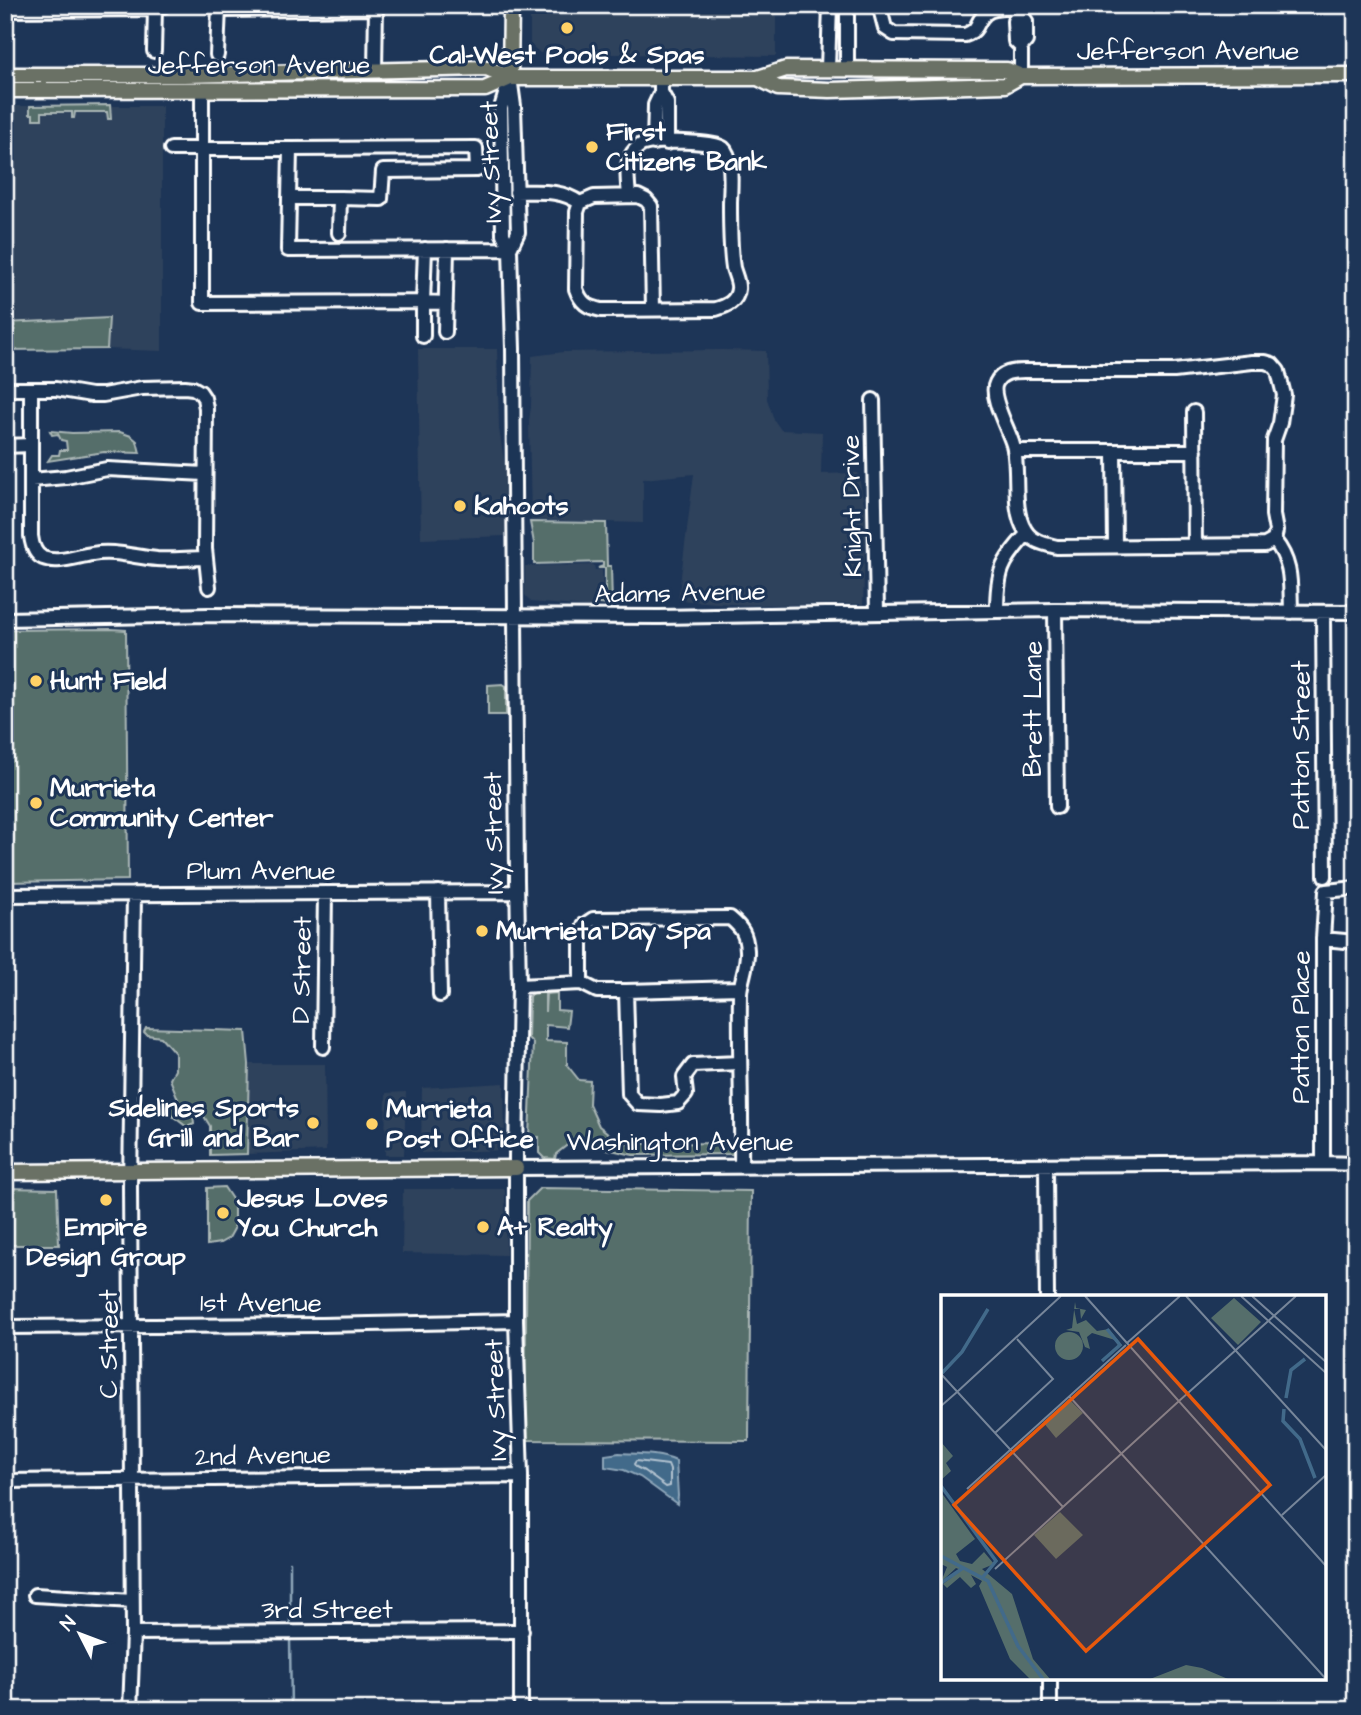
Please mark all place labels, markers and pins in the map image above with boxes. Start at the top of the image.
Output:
marker: Cal-West Pools & Spas [559,20,575,36]
place label: Cal-West Pools & Spas [430,37,704,73]
place label: First Citizens Bank [606,114,768,180]
marker: First Citizens Bank [584,139,600,155]
place label: Kahoots [474,488,569,524]
marker: Kahoots [452,498,468,514]
place label: Hunt Field [50,663,167,699]
marker: Hunt Field [28,673,44,689]
place label: Murrieta Community Center [50,770,274,839]
marker: Murrieta Community Center [28,795,44,811]
place label: Murrieta Day Spa [496,913,712,952]
marker: Murrieta Day Spa [474,923,490,939]
place label: Sidelines Sports Grill and Bar [108,1090,300,1156]
place label: Murrieta Post Office [386,1091,534,1157]
marker: Sidelines Sports Grill and Bar [305,1115,321,1131]
marker: Murrieta Post Office [364,1116,380,1132]
place label: Jesus Loves You Church [236,1180,388,1246]
marker: Empire Design Group [98,1192,114,1208]
marker: Jesus Loves You Church [215,1205,231,1221]
place label: Empire Design Group [26,1209,186,1278]
place label: A+ Realty [497,1209,613,1248]
marker: A+ Realty [475,1219,491,1235]

